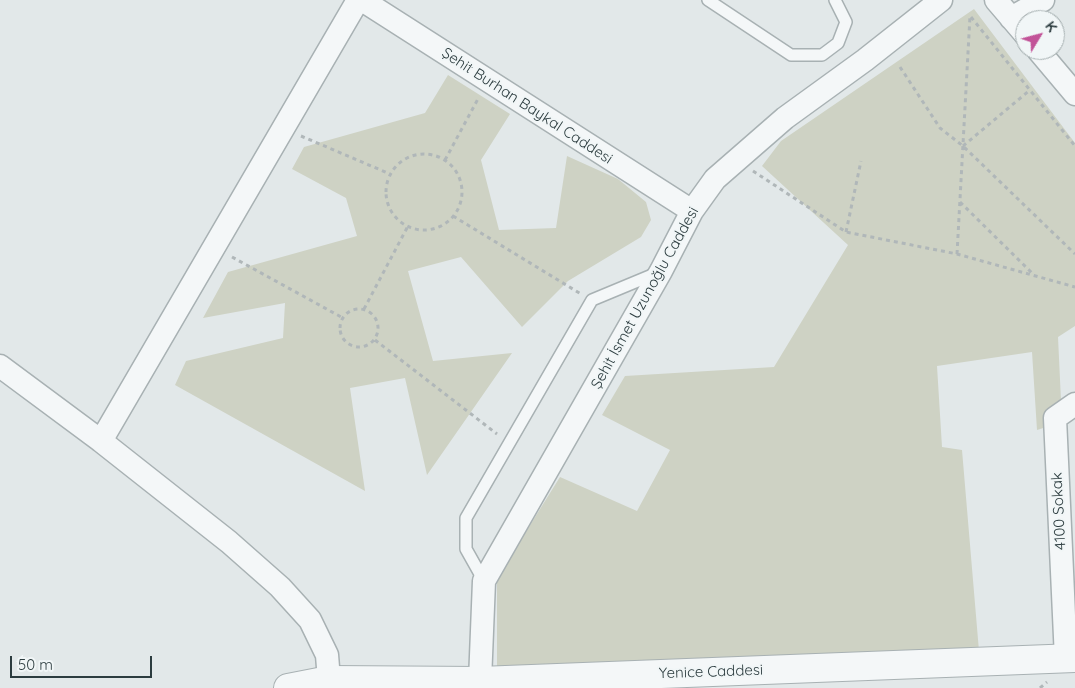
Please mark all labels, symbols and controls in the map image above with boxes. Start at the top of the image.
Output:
north arrow [1015,10,1065,60]
text: K [1041,17,1061,36]
street label: Şehit Burhan Baykal Caddesi [438,44,616,168]
street label: Şehit İsmet Uzunoğlu Caddesi [587,204,703,392]
street label: 4100 Sokak [1048,472,1070,550]
scale bar [12,646,155,678]
text: 50 m [18,655,53,674]
street label: Yenice Caddesi [659,661,763,683]

